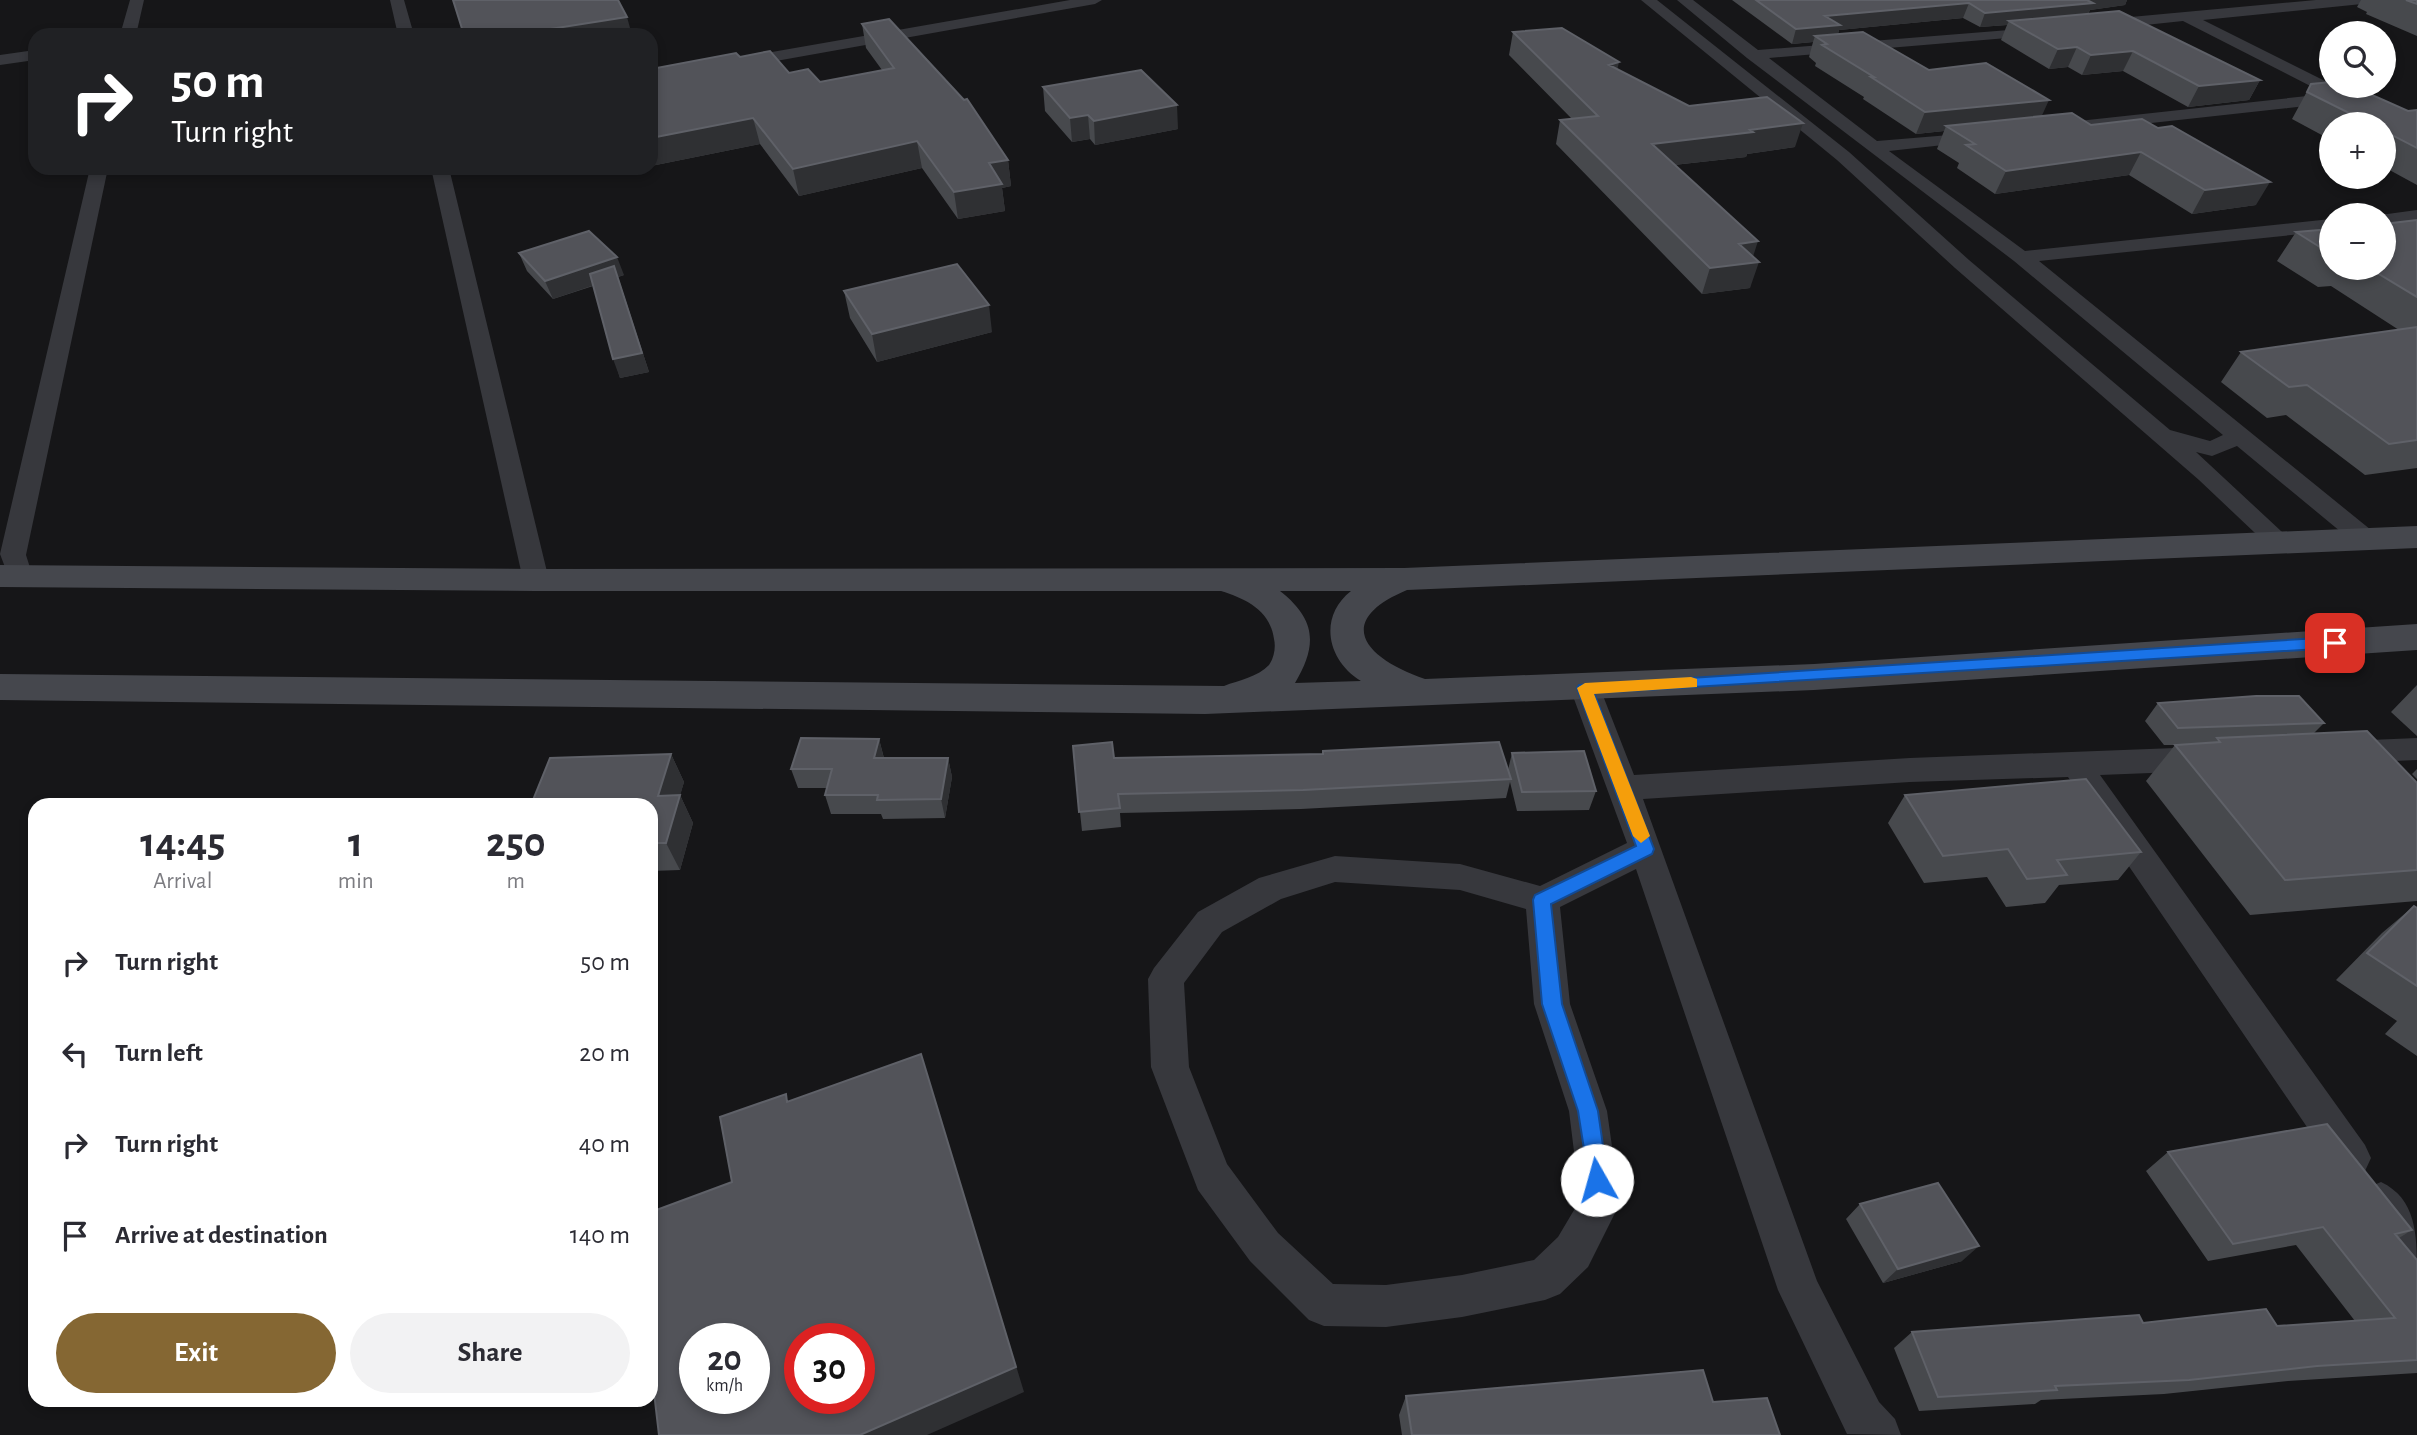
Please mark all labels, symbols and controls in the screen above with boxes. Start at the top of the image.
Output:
map controls [2319,21,2396,280]
button: search [2319,21,2396,98]
icon: right [56,56,147,147]
text: 50 m [171,58,265,107]
button: + [2319,112,2396,189]
text: Turn right [171,116,293,148]
button: − [2319,203,2396,280]
pin [2305,613,2365,673]
icon: arrive [2316,624,2354,662]
text: 14:45 [140,822,225,864]
text: 1 [348,822,363,864]
text: 250 [486,822,546,864]
text: Arrival [153,870,212,893]
text: min [338,870,374,893]
text: m [507,870,525,893]
icon: right [56,944,94,982]
text: Turn right [115,949,218,975]
text: 50 m [580,949,630,975]
icon: left [56,1035,94,1073]
text: Turn left [115,1040,203,1066]
text: 20 m [579,1040,630,1066]
icon: right [56,1126,94,1164]
text: Turn right [115,1131,218,1157]
text: 40 m [579,1131,630,1157]
position arrow [1560,1143,1634,1217]
icon: arrive [56,1217,94,1255]
text: Arrive at destination [115,1222,328,1248]
text: 140 m [570,1222,630,1248]
button: Exit [56,1313,336,1393]
button: Share [350,1313,630,1393]
speed limit sign: 30 [784,1323,875,1414]
text: 20 [707,1342,742,1377]
text: km/h [706,1377,743,1395]

